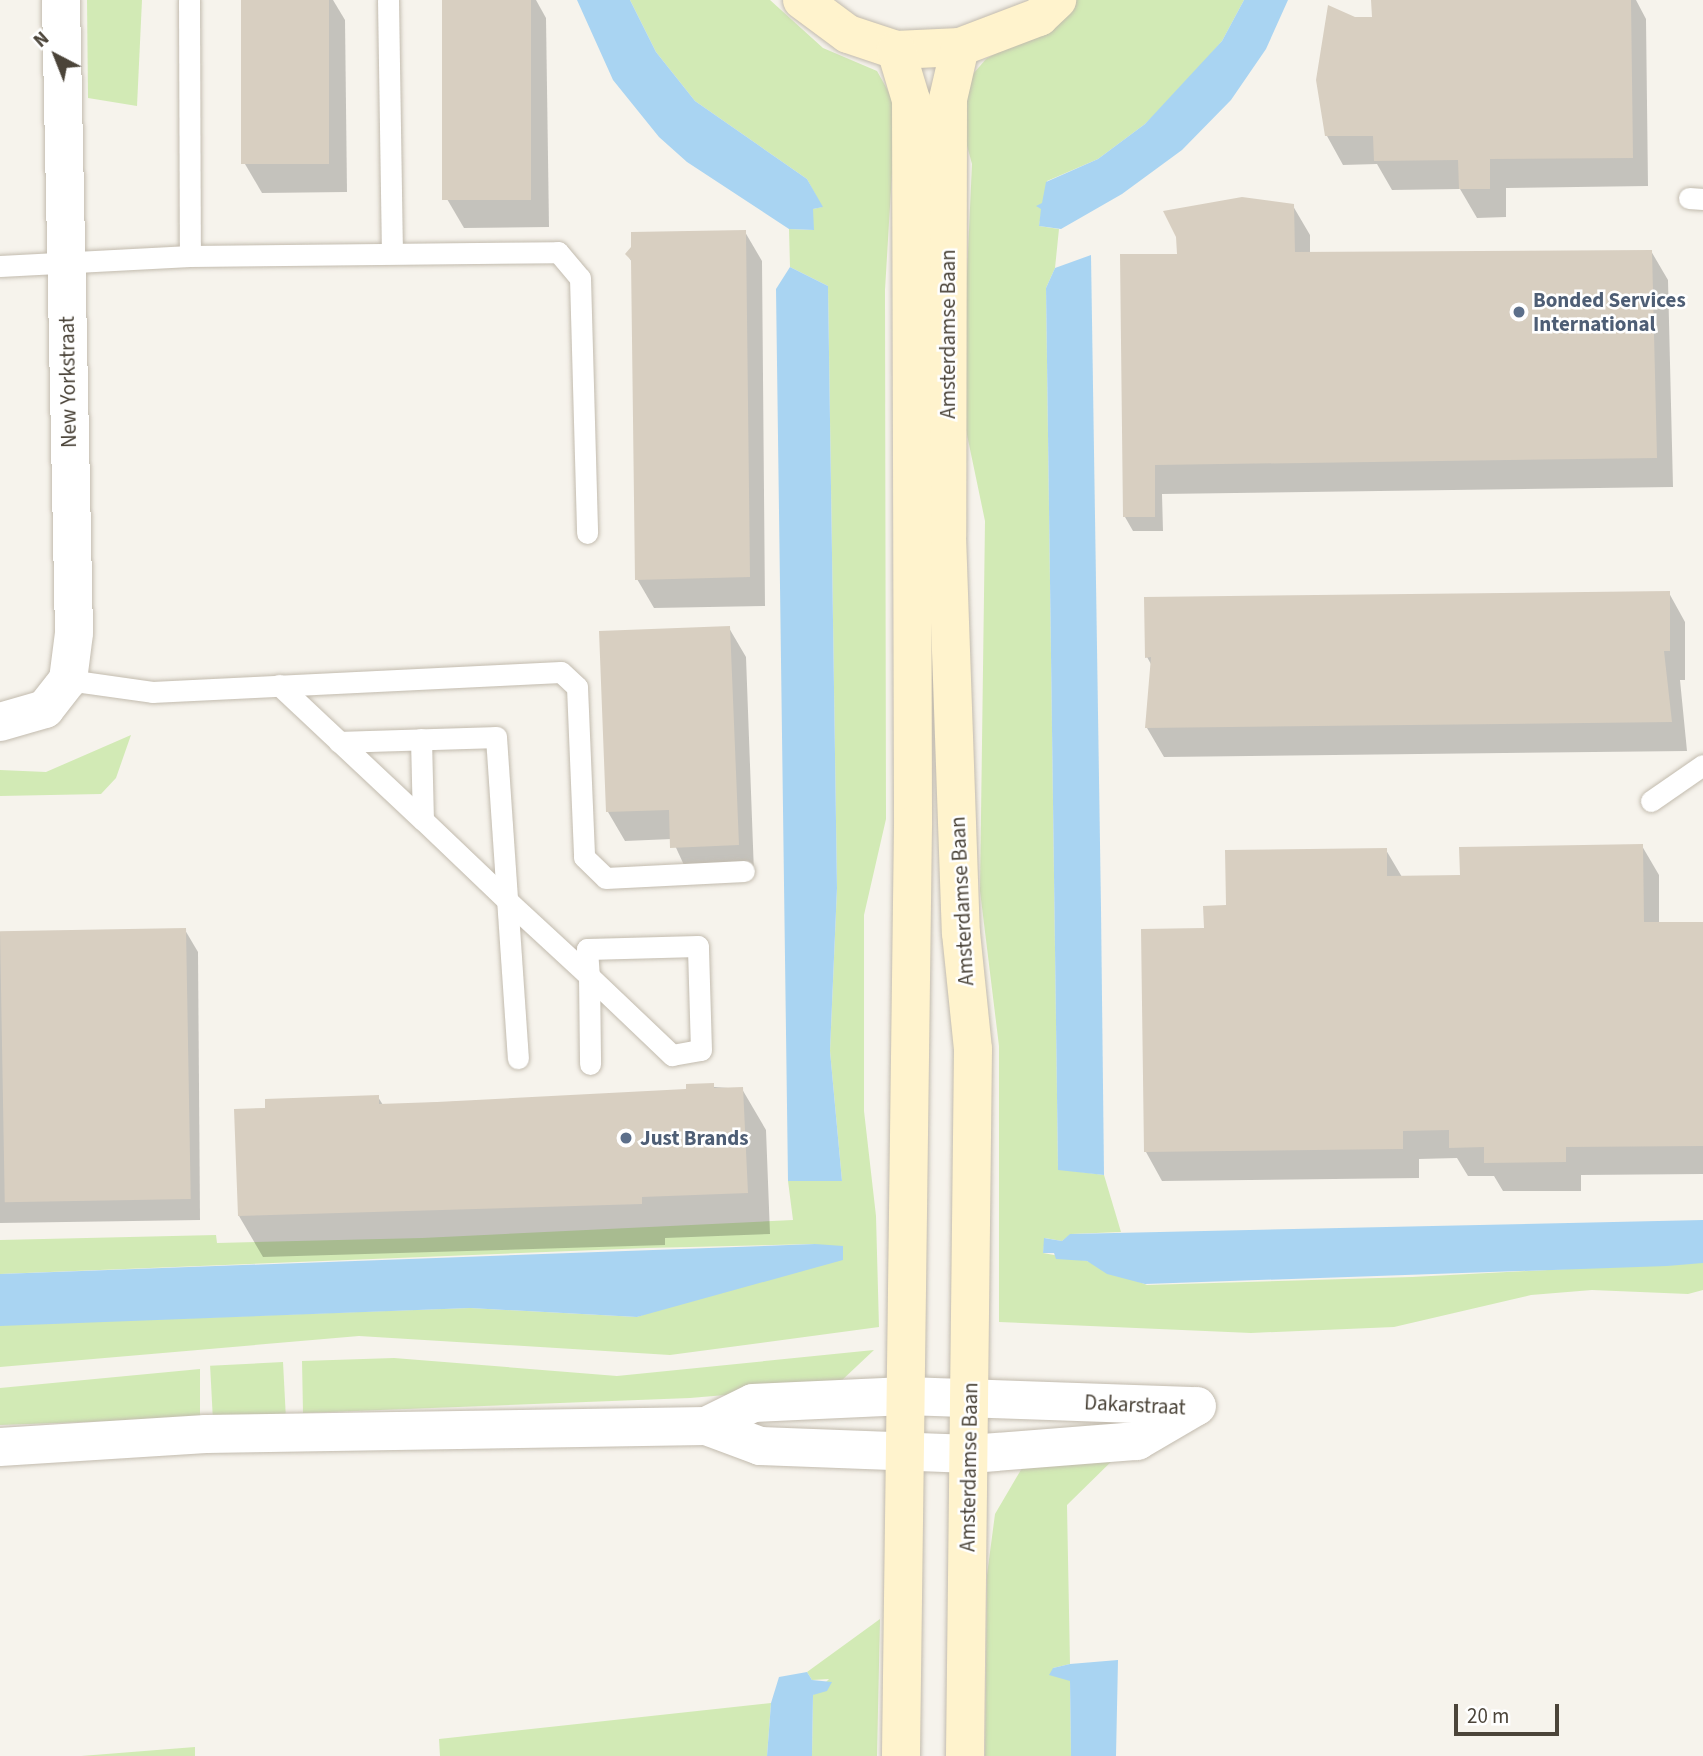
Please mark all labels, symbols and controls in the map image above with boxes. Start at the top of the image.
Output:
north arrow [21,21,91,91]
text: N [28,26,55,54]
street label: Amsterdamse Baan [935,249,961,419]
place label: Bonded Services International [1533,287,1686,337]
marker: Bonded Services International [1511,304,1527,320]
street label: New Yorkstraat [54,316,82,448]
street label: Amsterdamse Baan [945,816,979,986]
place label: Just Brands [640,1125,749,1151]
marker: Just Brands [618,1130,634,1146]
street label: Amsterdamse Baan [955,1382,983,1552]
street label: Dakarstraat [1084,1390,1186,1420]
scale bar [1458,1690,1563,1734]
text: 20 m [1467,1701,1509,1731]

